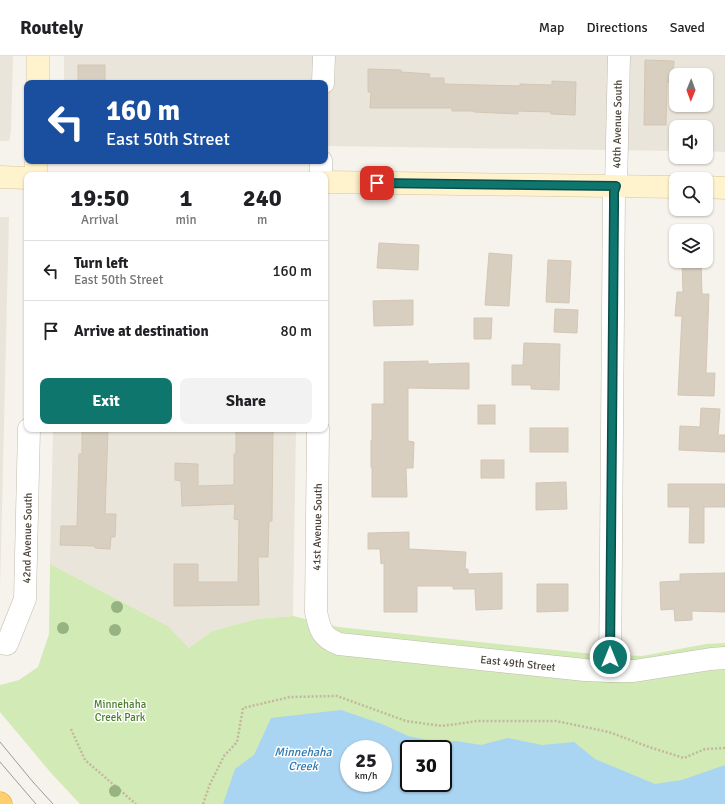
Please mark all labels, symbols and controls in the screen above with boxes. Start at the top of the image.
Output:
text: Routely [20,16,83,40]
text: Map [539,19,565,36]
text: Directions [587,19,648,36]
text: Saved [670,19,705,36]
north arrow [669,68,713,112]
map controls [669,68,713,268]
street label: 40th Avenue South [610,80,625,168]
text: 160 m [106,94,180,128]
icon: left [40,96,92,148]
button: sound [669,120,713,164]
text: East 50th Street [106,128,230,150]
pin [360,166,394,200]
icon: arrive [366,172,388,194]
button: search [669,172,713,216]
text: 19:50 [70,183,129,213]
text: 1 [180,183,192,213]
text: 240 [243,183,282,213]
text: Arrival [81,212,118,228]
text: min [176,212,197,228]
text: m [257,212,267,228]
button: layers [669,224,713,268]
text: Turn left [74,254,128,272]
icon: left [40,260,62,282]
text: 160 m [272,262,312,280]
text: East 50th Street [74,272,163,288]
icon: arrive [40,320,62,342]
text: Arrive at destination [74,322,209,340]
text: 80 m [281,322,312,340]
button: Exit [40,378,172,424]
button: Share [180,378,312,424]
street label: 41st Avenue South [310,483,325,571]
street label: 42nd Avenue South [20,493,35,583]
position arrow [589,636,631,678]
street label: East 49th Street [480,653,556,674]
park label: Minnehaha Creek Park [94,698,147,724]
speed limit sign: 30 [400,740,452,792]
water label: Minnehaha Creek [274,745,333,774]
text: 25 [355,748,377,773]
text: km/h [355,770,377,782]

